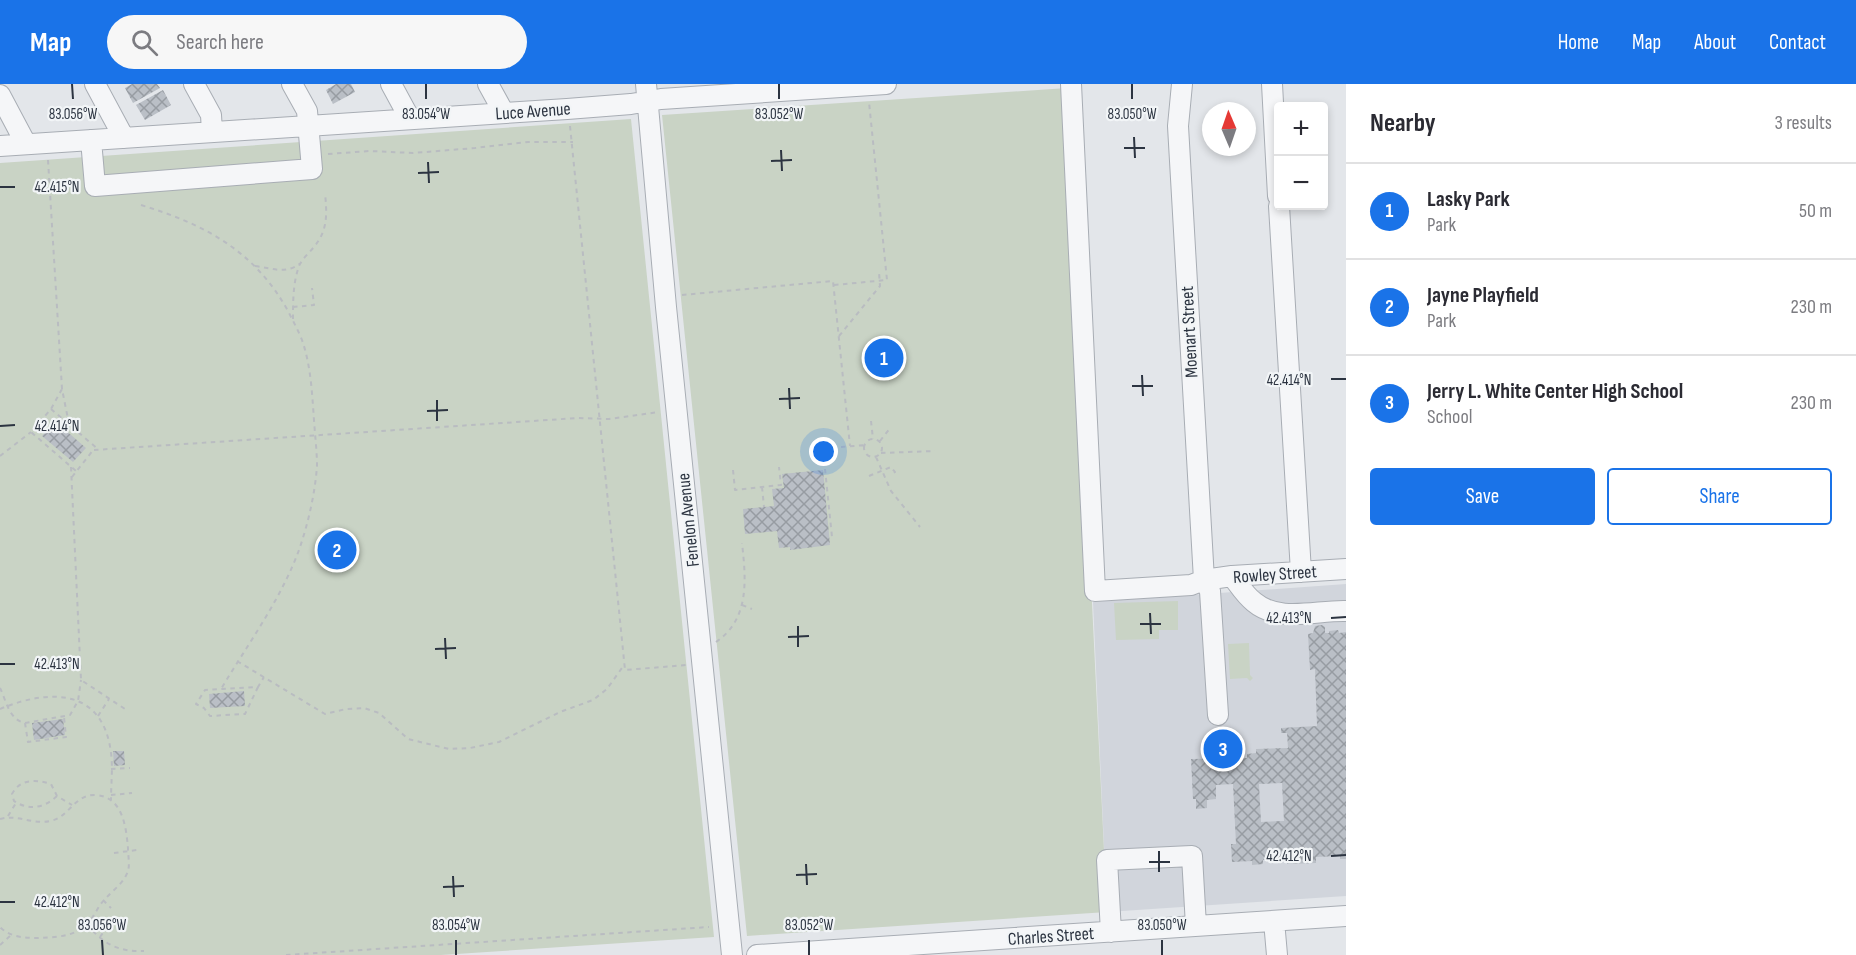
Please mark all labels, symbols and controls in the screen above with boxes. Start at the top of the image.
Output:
search box [107,15,527,69]
text: Map [30,26,71,59]
icon: search [128,26,161,59]
text: Search here [176,29,264,56]
text: Home [1558,30,1599,55]
text: Map [1632,30,1661,55]
text: About [1694,30,1736,55]
text: Contact [1769,30,1826,55]
street label: Luce Avenue [495,98,571,125]
north arrow [1202,102,1256,156]
map controls [1274,102,1328,210]
button: + [1274,102,1328,156]
text: 83.056°W [49,105,98,124]
text: 83.054°W [402,105,450,124]
text: 83.052°W [755,105,803,124]
text: 83.050°W [1108,105,1157,124]
text: Nearby [1370,108,1436,139]
text: 3 results [1775,111,1832,135]
button: − [1274,156,1328,210]
text: 42.415°N [34,178,80,197]
text: Lasky Park [1427,186,1510,213]
text: 1 [1386,199,1393,223]
text: 50 m [1799,199,1832,223]
text: Park [1427,213,1456,237]
text: Jayne Playfield [1427,282,1539,309]
street label: Moenart Street [1177,285,1202,378]
text: 2 [1385,295,1394,319]
text: 230 m [1790,295,1832,319]
text: Park [1427,309,1456,333]
pin: 1 [864,336,904,380]
text: 42.414°N [1267,371,1311,390]
text: Jerry L. White Center High School [1427,378,1683,405]
text: 3 [1385,391,1394,415]
text: 230 m [1790,391,1832,415]
text: School [1427,405,1472,429]
text: 42.414°N [35,417,79,436]
your location [809,437,838,466]
button: Save [1370,468,1595,525]
button: Share [1607,468,1832,525]
street label: Fenelon Avenue [673,472,704,568]
pin: 2 [318,528,356,572]
street label: Rowley Street [1232,561,1318,588]
text: 42.413°N [1266,609,1312,628]
text: 42.413°N [34,655,80,674]
pin: 3 [1204,726,1242,772]
text: 42.412°N [1266,847,1312,866]
text: 42.412°N [34,893,80,912]
text: 83.056°W [78,916,127,935]
text: 83.054°W [432,916,480,935]
text: 83.052°W [785,916,833,935]
text: 83.050°W [1138,916,1187,935]
street label: Charles Street [1007,923,1095,950]

